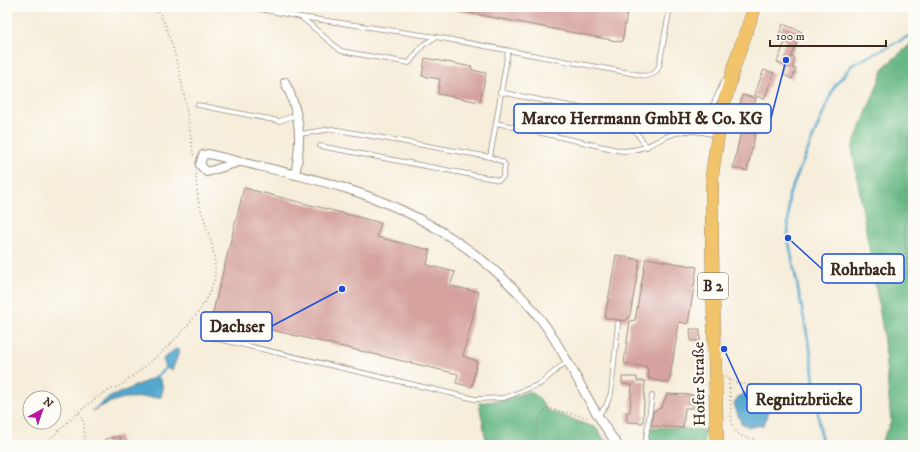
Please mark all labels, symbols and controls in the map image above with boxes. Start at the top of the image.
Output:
scale bar [770,22,886,48]
text: 100 m [776,29,805,44]
callout: Marco Herrmann GmbH & Co. KG [514,104,771,133]
text: Marco Herrmann GmbH & Co. KG [521,108,763,130]
callout: Rohrbach [822,254,904,283]
text: Rohrbach [830,259,896,281]
road number: B 2 [698,273,728,299]
callout: Dachser [201,312,272,341]
text: Dachser [209,316,265,338]
street label: Hofer Straße [688,341,710,426]
callout: Regnitzbrücke [747,384,861,413]
text: Regnitzbrücke [755,389,853,411]
north arrow [22,390,62,430]
text: N [40,395,56,411]

